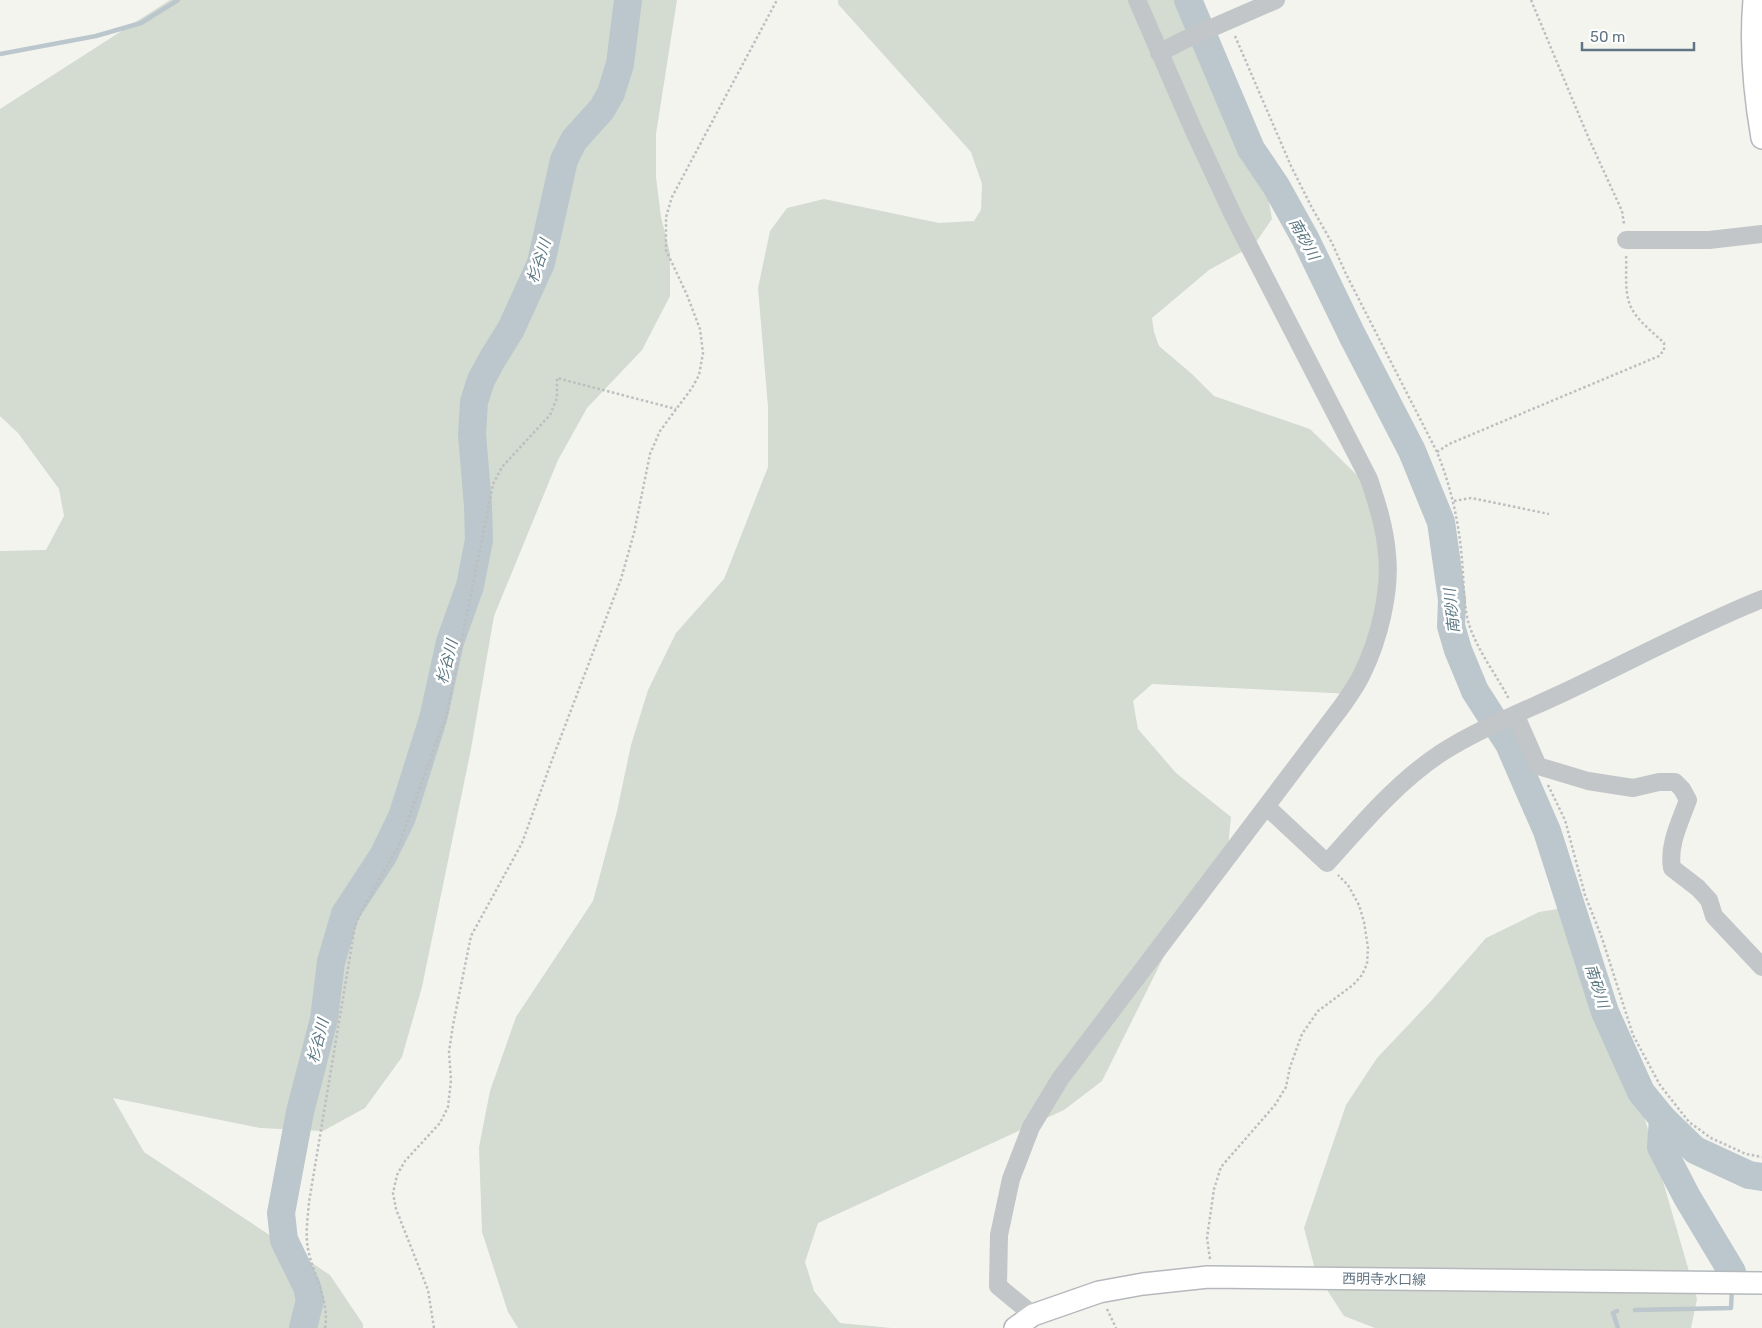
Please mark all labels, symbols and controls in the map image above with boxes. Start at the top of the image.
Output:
scale bar [1582,20,1694,52]
text: 50 m [1590,28,1625,46]
water label: 南砂川 [1285,215,1324,265]
water label: 杉谷川 [523,235,555,285]
water label: 南砂川 [1440,586,1463,634]
water label: 杉谷川 [433,636,462,686]
water label: 南砂川 [1581,962,1613,1012]
water label: 杉谷川 [304,1015,333,1065]
street label: 西明寺水口線 [1342,1270,1426,1289]

